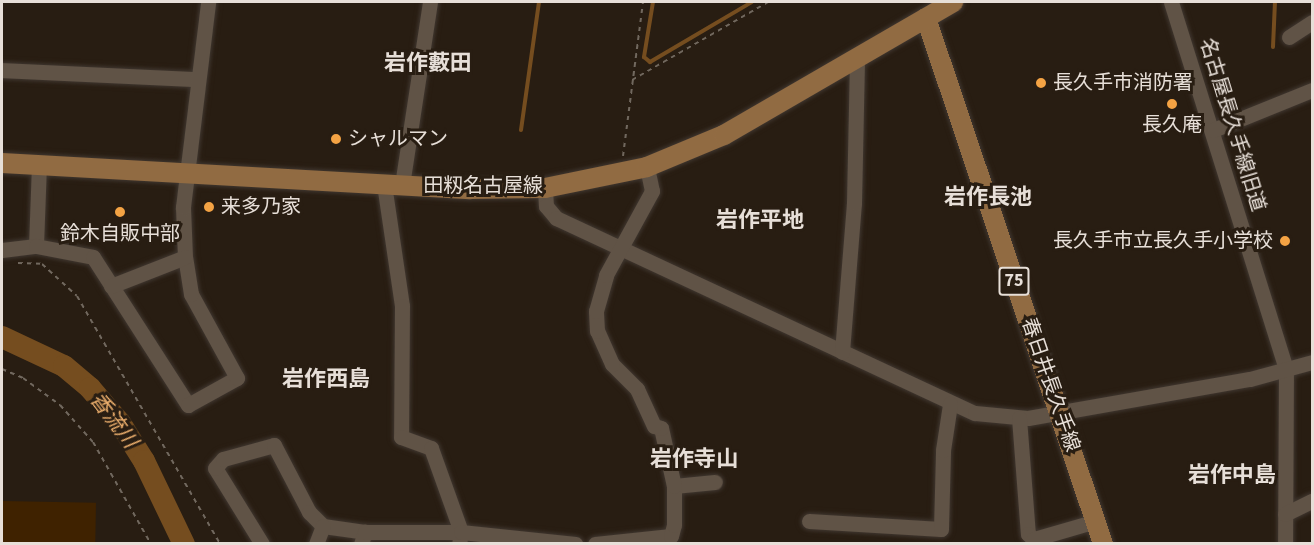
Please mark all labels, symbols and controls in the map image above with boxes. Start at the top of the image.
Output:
street label: 名古屋長久手線旧道 [1194,35,1270,215]
district label: 岩作藪田 [384,51,472,77]
place label: 長久手市消防署 [1053,71,1193,95]
marker: 長久手市消防署 [1034,76,1048,90]
marker: 長久庵 [1165,97,1179,111]
place label: 長久庵 [1142,113,1202,137]
place label: シャルマン [348,127,448,151]
marker: シャルマン [329,132,343,146]
street label: 田籾名古屋線 [423,174,543,198]
district label: 岩作長池 [944,185,1032,211]
place label: 来多乃家 [221,195,301,219]
marker: 来多乃家 [202,200,216,214]
marker: 鈴木自販中部 [113,205,127,219]
district label: 岩作平地 [716,208,804,234]
place label: 鈴木自販中部 [60,222,180,246]
place label: 長久手市立長久手小学校 [1053,229,1273,253]
marker: 長久手市立長久手小学校 [1278,234,1292,248]
road number: 75 [998,266,1030,296]
street label: 春日井長久手線 [1016,315,1084,455]
district label: 岩作西島 [282,367,370,393]
water label: 香流川 [85,387,143,453]
district label: 岩作寺山 [650,447,738,473]
district label: 岩作中島 [1188,463,1276,489]

